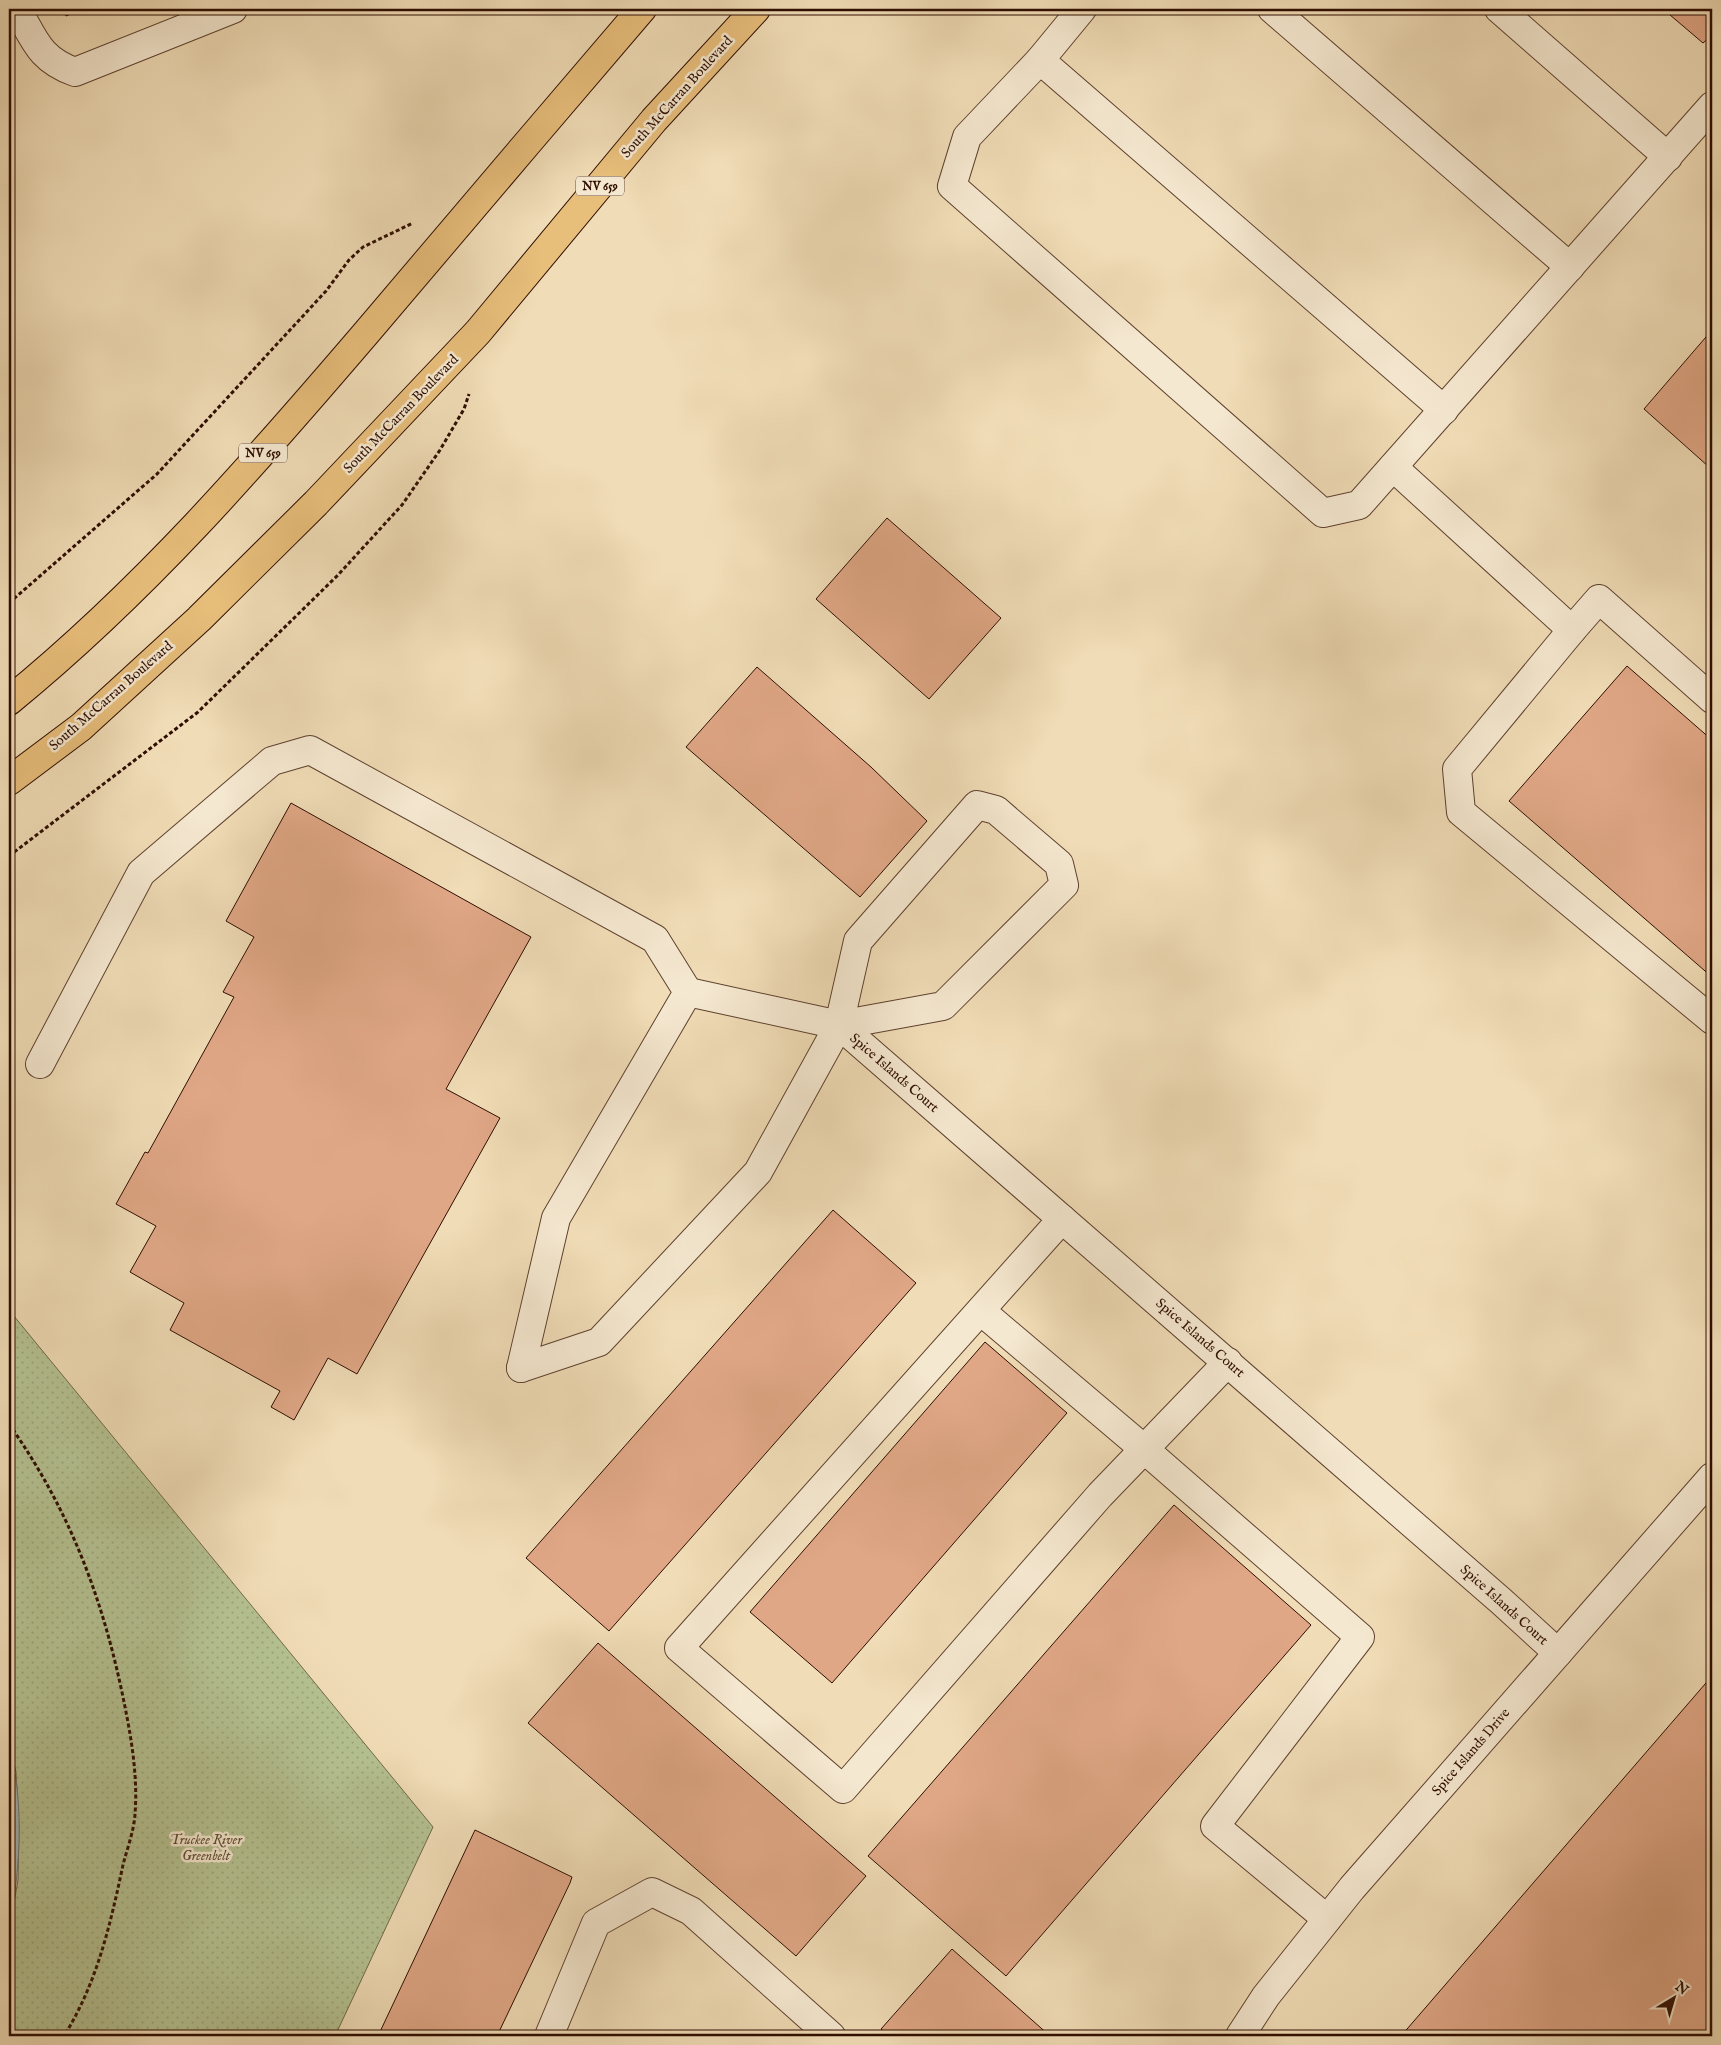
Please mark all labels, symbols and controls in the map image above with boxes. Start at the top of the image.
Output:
street label: South McCarran Boulevard [617,32,737,162]
road number: NV 659 [576,177,624,196]
street label: South McCarran Boulevard [340,350,463,477]
road number: NV 659 [239,443,287,462]
street label: South McCarran Boulevard [45,637,177,755]
street label: Spice Islands Court [846,1029,942,1117]
street label: Spice Islands Court [1152,1294,1248,1382]
street label: Spice Islands Court [1456,1561,1552,1649]
street label: Spice Islands Drive [1428,1704,1514,1800]
park label: Truckee River Greenbelt [170,1831,243,1865]
north arrow [1648,1972,1698,2022]
text: N [1670,1977,1692,1999]

